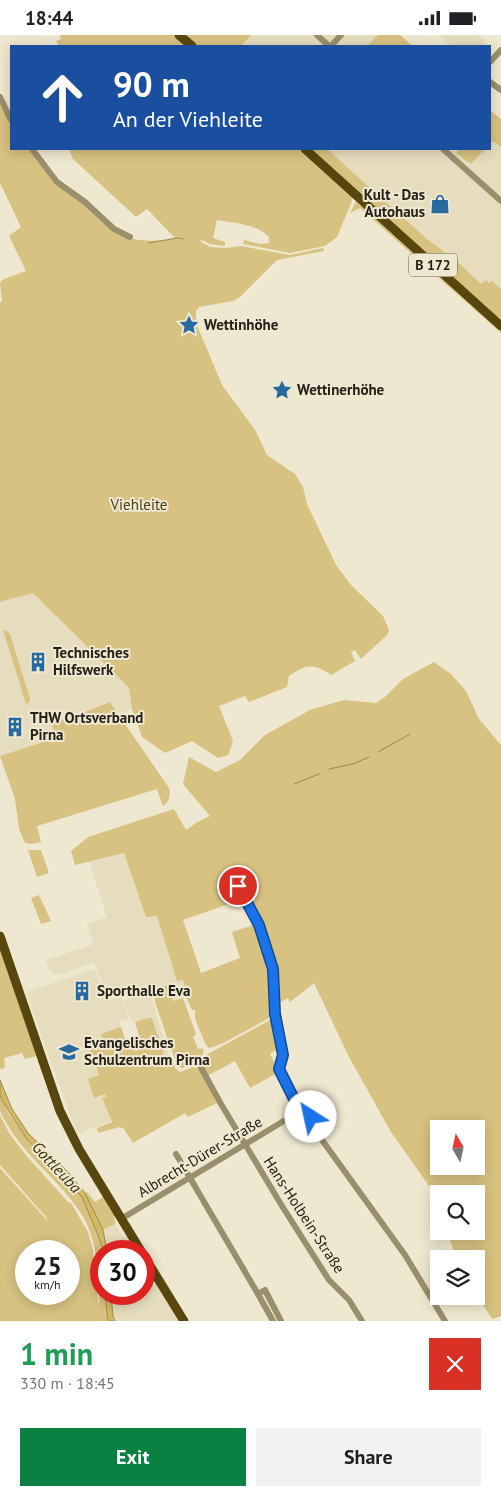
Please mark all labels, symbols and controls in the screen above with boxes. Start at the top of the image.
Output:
text: 18:44 [25,6,73,30]
text: 90 m [113,61,190,107]
icon: ahead [30,65,95,130]
text: An der Viehleite [113,105,263,133]
place label: Kult - Das Autohaus [364,185,425,221]
shop icon: Kult - Das Autohaus [429,193,451,215]
road number: B 172 [409,253,457,277]
place icon: Wettinhöhe [178,314,200,336]
place label: Wettinhöhe [204,315,279,334]
place icon: Wettinerhöhe [271,379,293,401]
place label: Wettinerhöhe [297,380,385,399]
park label: Viehleite [110,495,167,514]
place label: Technisches Hilfswerk [53,643,129,679]
building icon: Technisches Hilfswerk [27,651,49,673]
place label: THW Ortsverband Pirna [30,708,143,744]
building icon: THW Ortsverband Pirna [4,716,26,738]
pin [217,865,259,907]
icon: arrive [224,872,252,900]
building icon: Sporthalle Eva [71,980,93,1002]
place label: Sporthalle Eva [97,981,190,1000]
place label: Evangelisches Schulzentrum Pirna [84,1033,210,1069]
school or university icon: Evangelisches Schulzentrum Pirna [58,1041,80,1063]
position arrow [284,1090,336,1142]
street label: Albrecht-Dürer-Straße [134,1112,265,1201]
north arrow [430,1120,485,1175]
map controls [430,1120,485,1305]
water label: Gottleuba [28,1137,86,1197]
street label: Hans-Holbein-Straße [260,1153,349,1277]
button: search [430,1185,485,1240]
speed limit sign: 30 [90,1240,155,1305]
text: 25 [33,1250,62,1282]
button: layers [430,1250,485,1305]
text: km/h [34,1277,61,1292]
text: 1 min [20,1334,93,1373]
button: close [429,1338,481,1390]
text: 330 m · 18:45 [20,1373,115,1393]
button: Exit [20,1428,246,1486]
button: Share [256,1428,481,1486]

